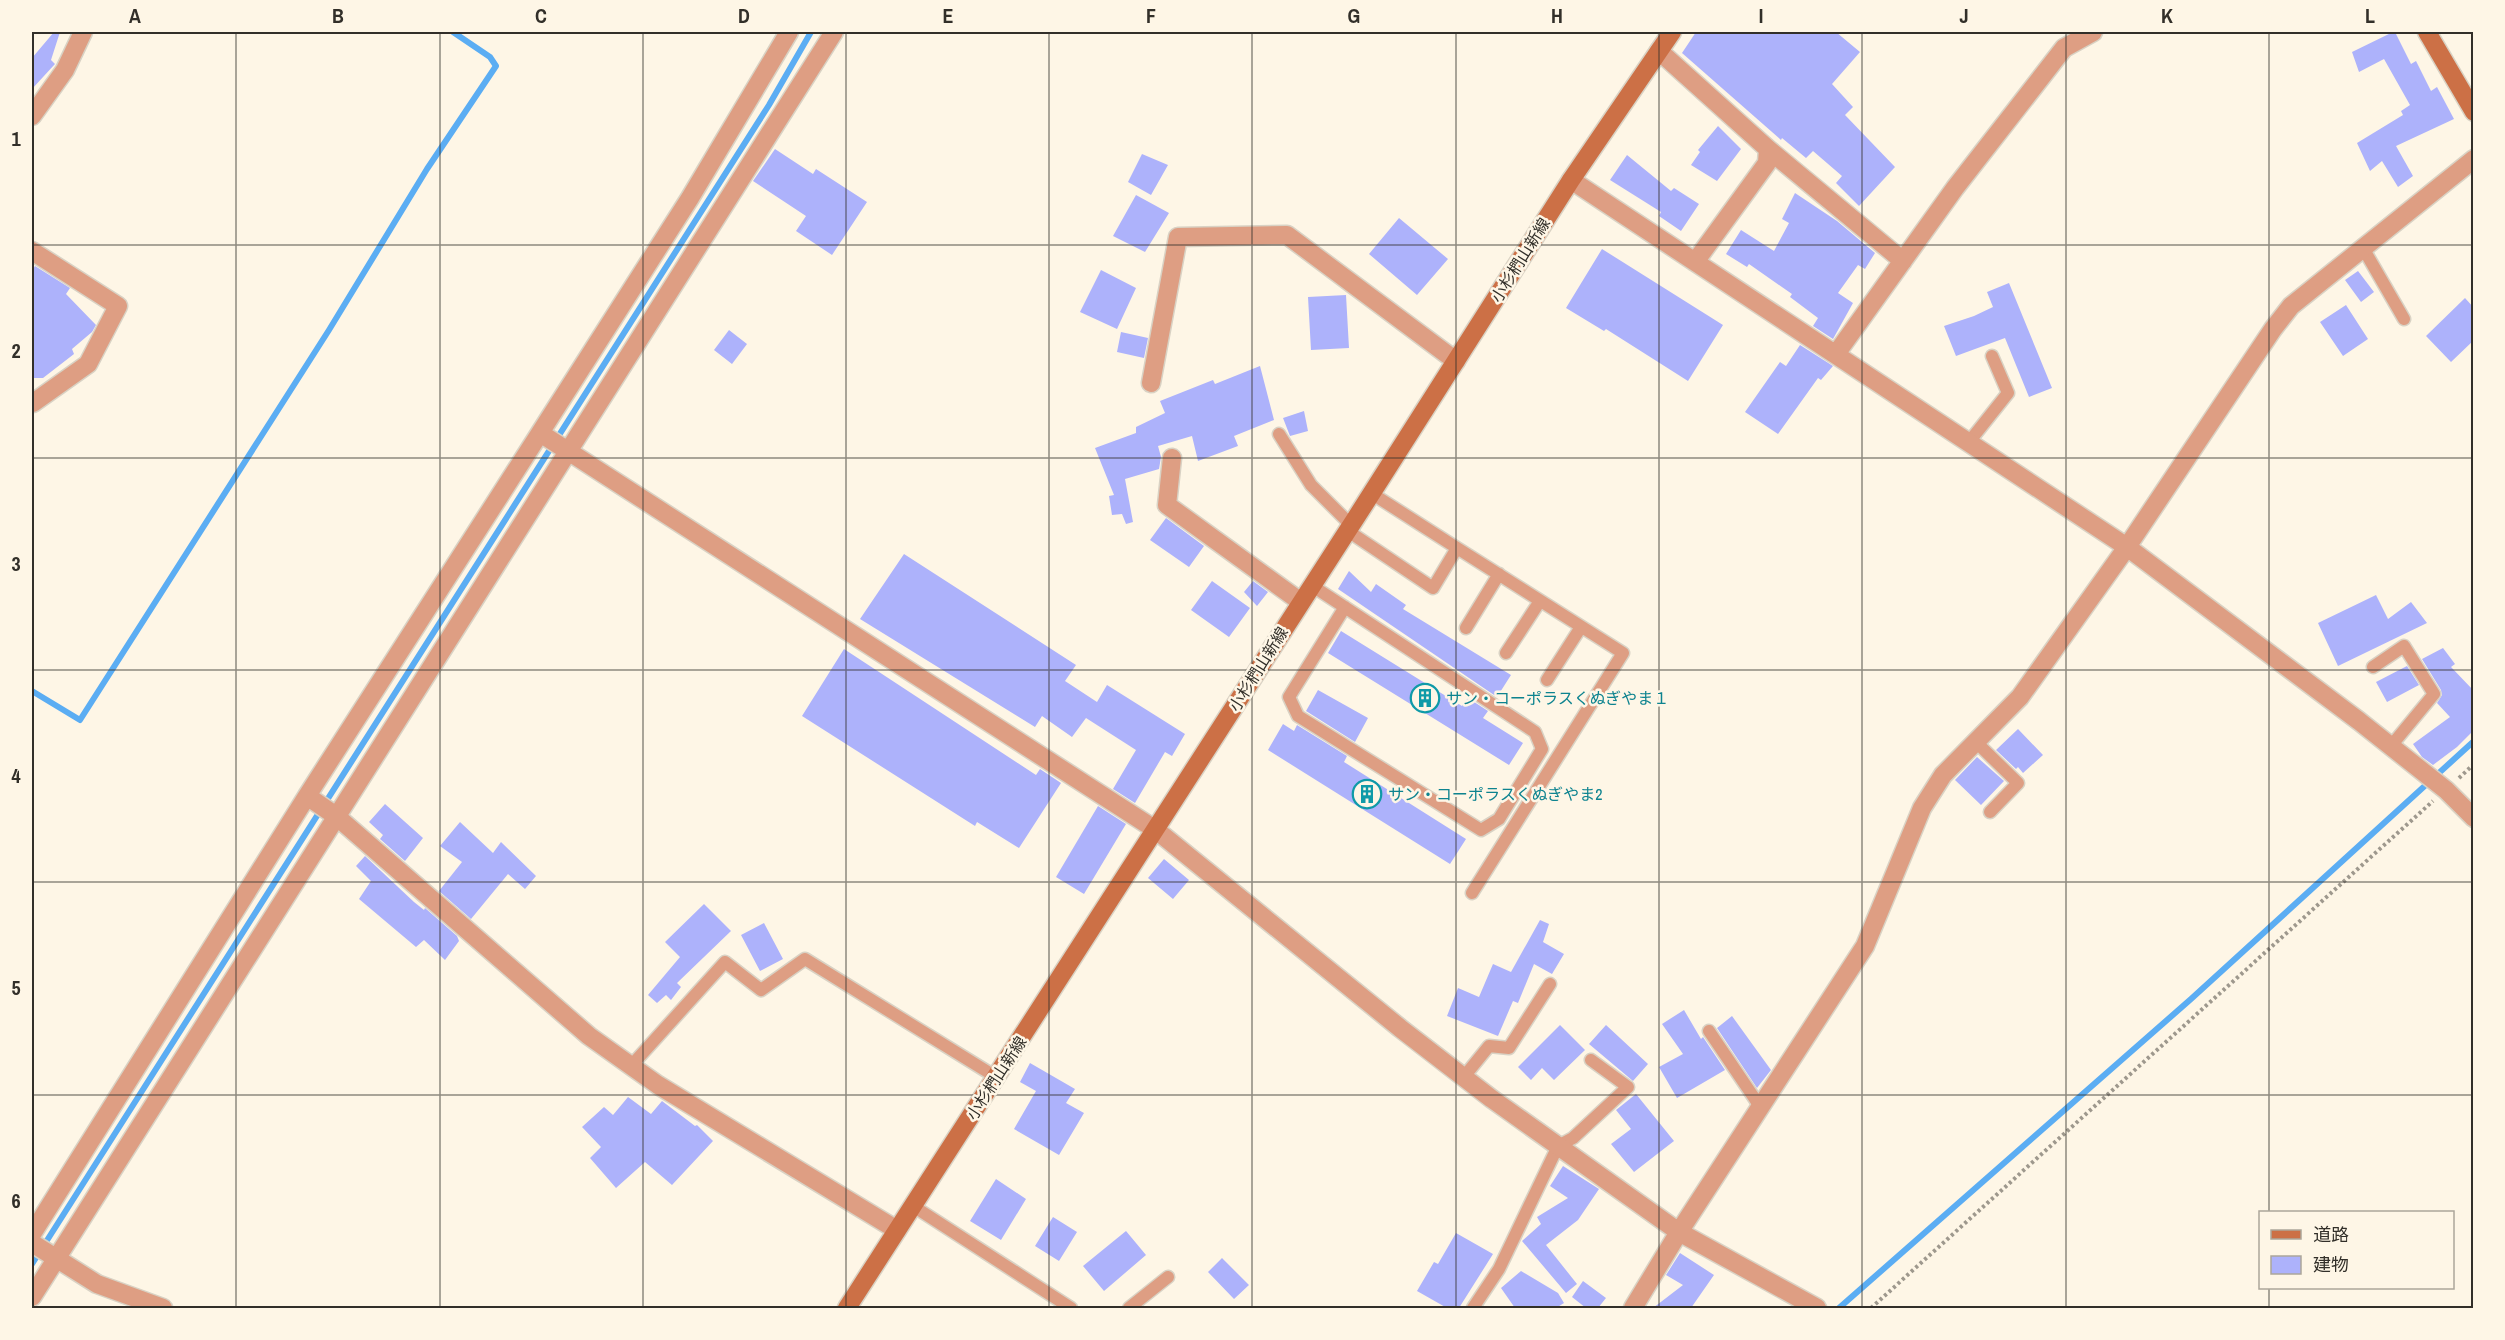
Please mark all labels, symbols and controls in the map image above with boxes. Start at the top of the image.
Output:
text: A [129,2,141,29]
text: B [332,2,344,29]
text: C [535,2,547,29]
text: D [738,2,750,29]
text: E [943,2,954,29]
text: F [1146,2,1156,29]
text: G [1348,2,1360,29]
text: H [1551,2,1563,29]
text: I [1759,2,1763,29]
text: J [1959,2,1969,29]
text: K [2161,2,2173,29]
text: L [2365,2,2375,29]
text: 1 [11,125,21,152]
street label: 小杉椚山新線 [1485,213,1555,307]
text: 2 [11,337,21,364]
text: 3 [11,550,21,577]
street label: 小杉椚山新線 [1223,622,1293,716]
building icon: サン・コーポラスくぬぎやま１ [1409,682,1441,714]
place label: サン・コーポラスくぬぎやま１ [1446,687,1669,709]
text: 4 [11,762,21,789]
building icon: サン・コーポラスくぬぎやま2 [1351,778,1383,810]
place label: サン・コーポラスくぬぎやま2 [1388,783,1603,805]
text: 5 [11,974,21,1001]
street label: 小杉椚山新線 [961,1032,1031,1124]
text: 6 [11,1187,21,1214]
legend [2259,1211,2454,1289]
text: 道路 [2313,1222,2349,1247]
text: 建物 [2313,1252,2349,1277]

